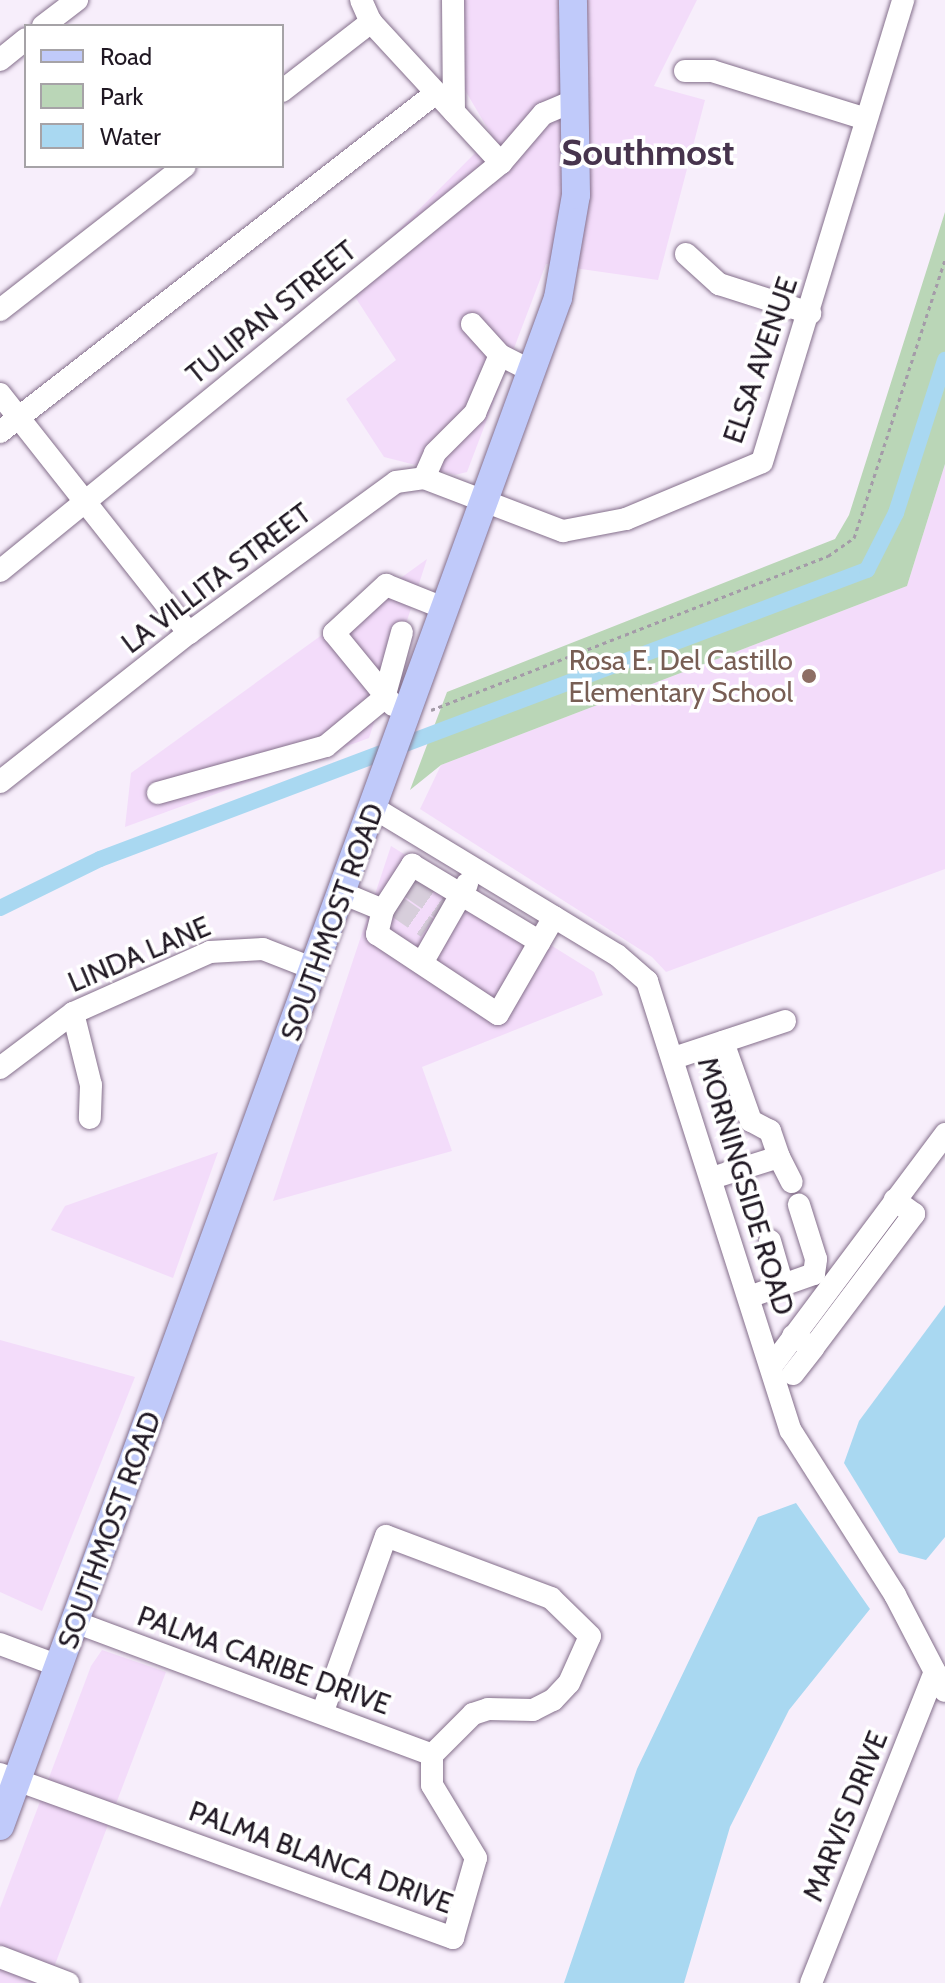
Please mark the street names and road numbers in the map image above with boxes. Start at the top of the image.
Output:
street label: TULIPAN STREET [179,233,363,391]
street label: ELSA AVENUE [716,273,804,447]
street label: LA VILLITA STREET [115,496,317,660]
street label: SOUTHMOST ROAD [273,799,391,1045]
street label: LINDA LANE [63,909,215,999]
street label: MORNINGSIDE ROAD [691,1053,801,1319]
street label: SOUTHMOST ROAD [50,1407,168,1653]
street label: PALMA CARIBE DRIVE [133,1599,395,1721]
street label: MARVIS DRIVE [796,1726,894,1906]
street label: PALMA BLANCA DRIVE [185,1794,457,1920]

